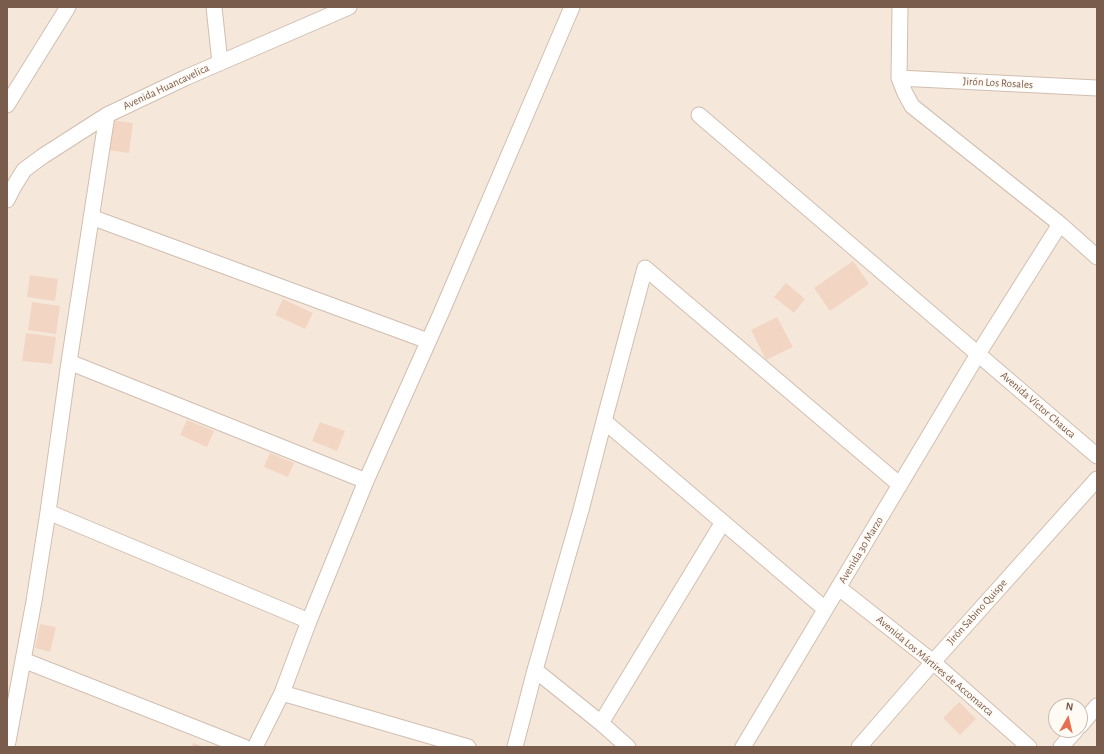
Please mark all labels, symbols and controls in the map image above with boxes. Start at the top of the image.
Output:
street label: Avenida Huancavelica [121,61,211,113]
street label: Jirón Los Rosales [963,75,1033,91]
street label: Avenida Víctor Chauca [998,369,1078,441]
street label: Avenida 30 Marzo [836,514,886,586]
street label: Jirón Sabino Quispe [944,576,1010,648]
street label: Avenida Los Mártires de Accomarca [874,613,996,719]
north arrow [1048,698,1088,738]
text: N [1065,701,1074,713]

